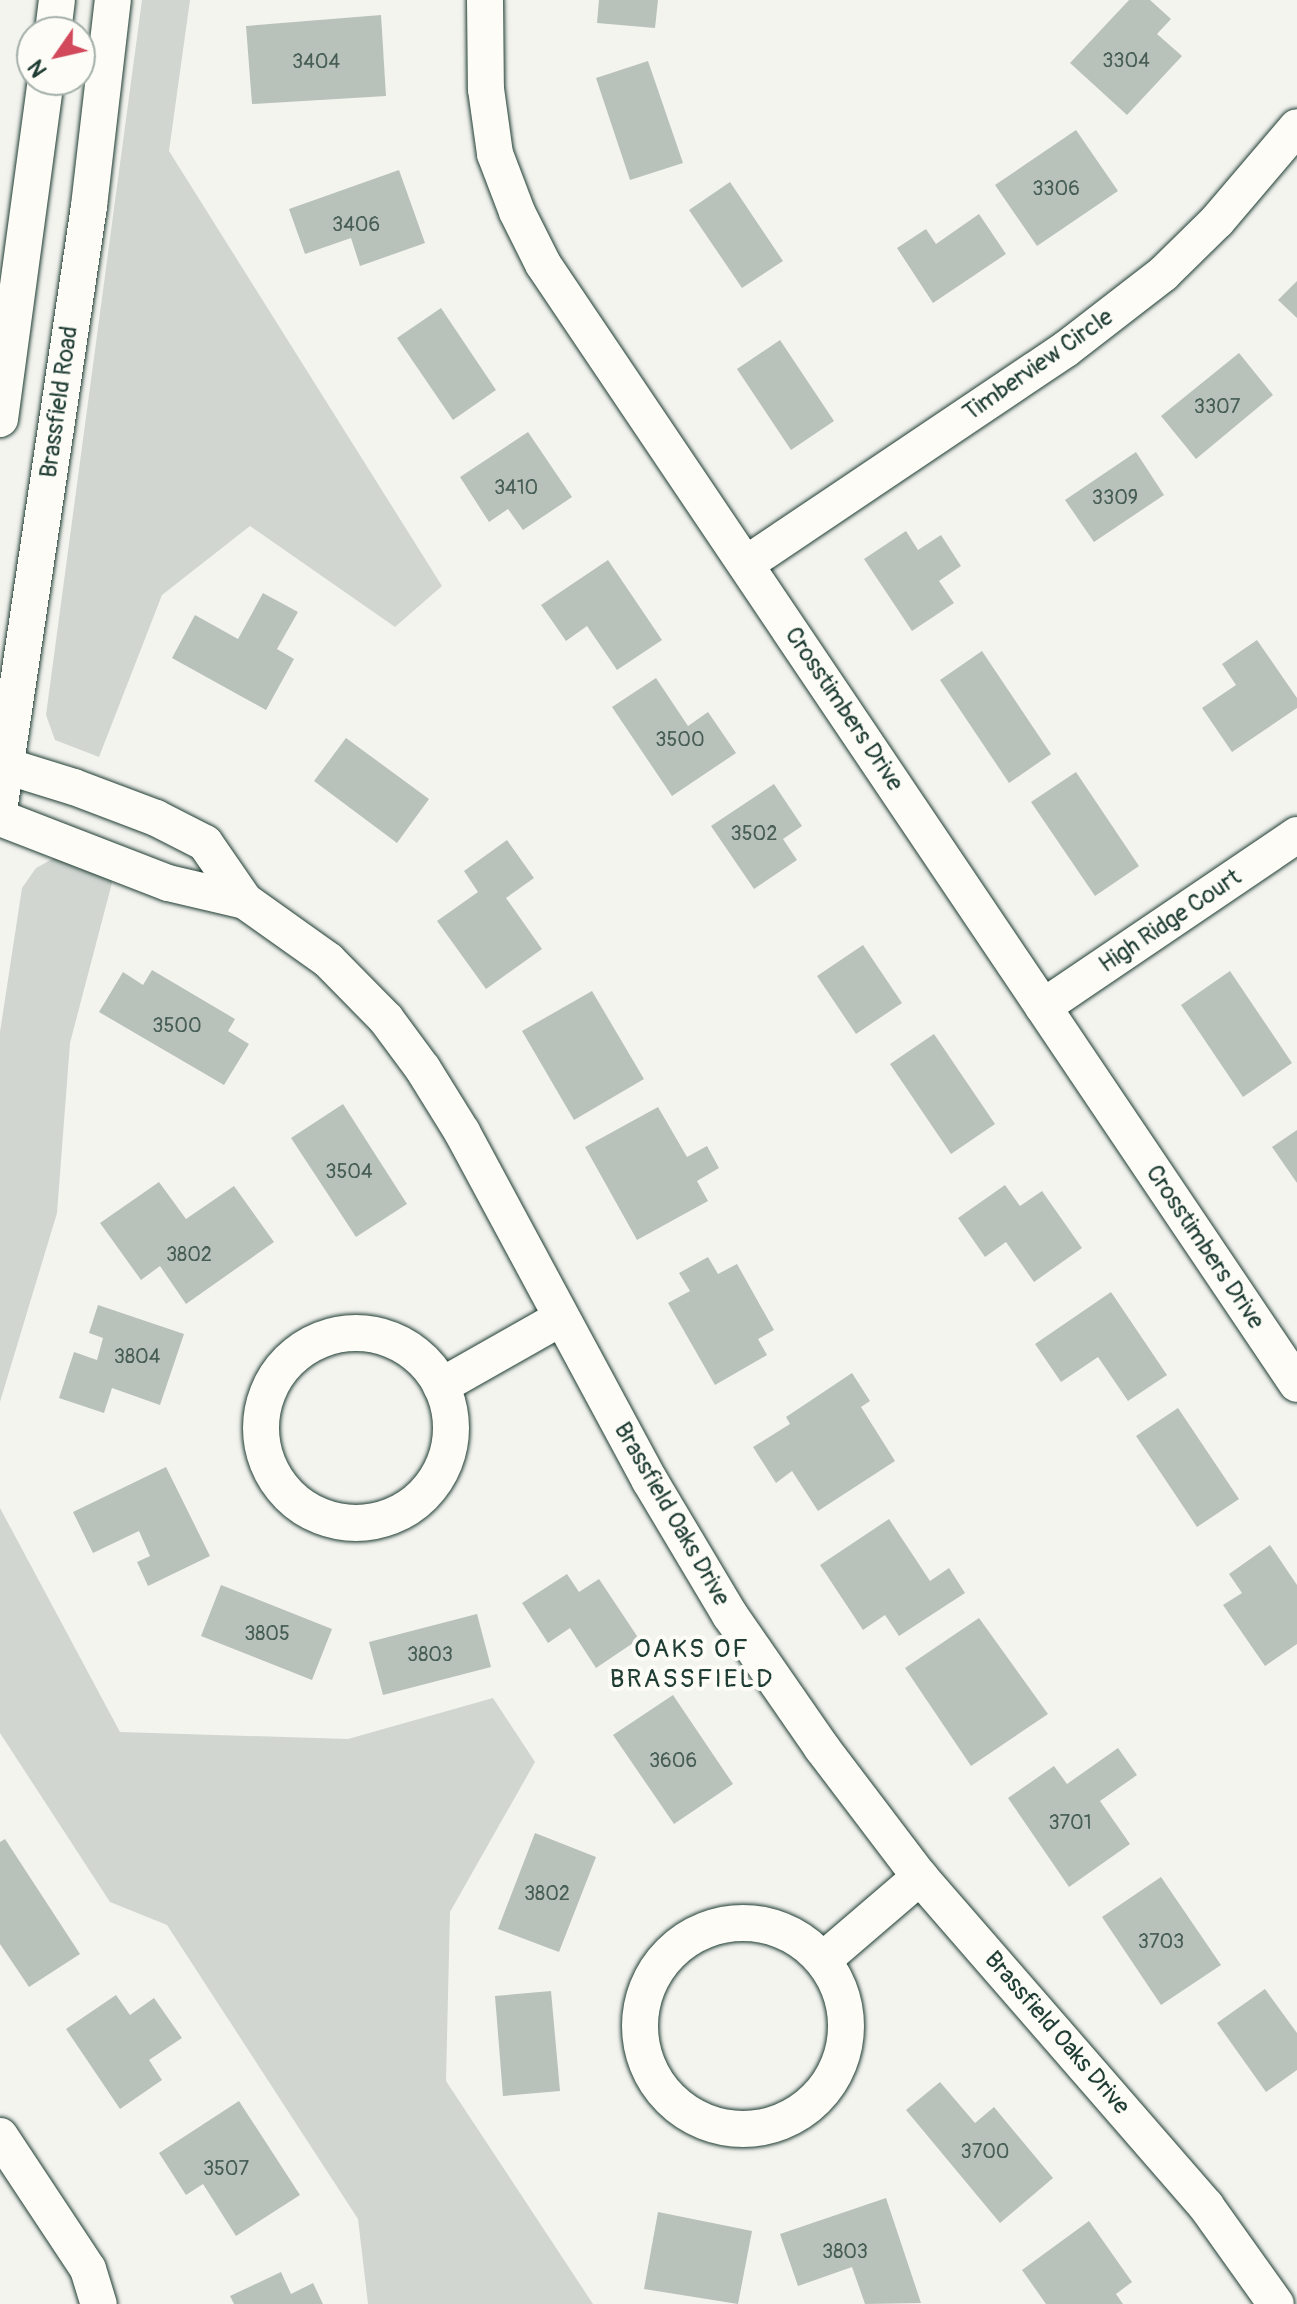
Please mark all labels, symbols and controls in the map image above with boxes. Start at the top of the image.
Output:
north arrow [16,16,96,96]
house number: 3304 [1102,48,1150,72]
house number: 3404 [292,49,340,73]
text: N [22,54,54,82]
house number: 3306 [1032,176,1080,200]
house number: 3406 [332,212,380,236]
street label: Timberview Circle [958,303,1118,427]
street label: Brassfield Road [34,324,84,480]
house number: 3307 [1194,394,1240,418]
house number: 3410 [494,475,538,499]
house number: 3309 [1092,485,1138,509]
street label: Crosstimbers Drive [779,622,909,796]
house number: 3500 [655,727,705,751]
house number: 3502 [731,821,777,845]
street label: High Ridge Court [1094,863,1246,979]
house number: 3500 [152,1013,202,1037]
house number: 3504 [325,1159,373,1183]
street label: Crosstimbers Drive [1140,1160,1270,1334]
house number: 3802 [166,1242,212,1266]
house number: 3804 [114,1344,160,1368]
street label: Brassfield Oaks Drive [608,1417,736,1611]
house number: 3805 [244,1621,290,1645]
district label: OAKS OF BRASSFIELD [610,1634,774,1696]
house number: 3803 [407,1642,453,1666]
house number: 3606 [649,1748,697,1772]
house number: 3701 [1048,1810,1092,1834]
house number: 3802 [524,1881,570,1905]
house number: 3703 [1138,1929,1184,1953]
street label: Brassfield Oaks Drive [978,1945,1136,2121]
house number: 3700 [960,2139,1010,2163]
house number: 3507 [203,2156,249,2180]
house number: 3803 [822,2239,868,2263]

